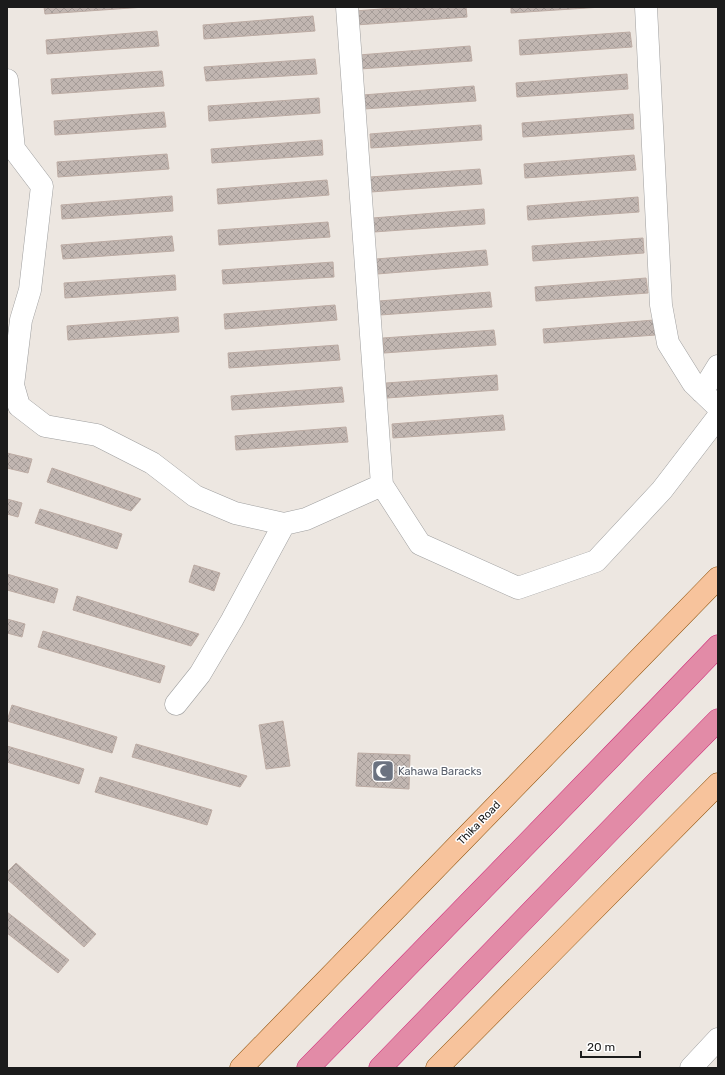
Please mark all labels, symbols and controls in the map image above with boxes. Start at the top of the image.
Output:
mosque icon: Kahawa Baracks [370,758,396,784]
place label: Kahawa Baracks [398,765,482,778]
street label: Thika Road [455,798,503,848]
scale bar [581,1033,640,1059]
text: 20 m [587,1040,615,1054]

